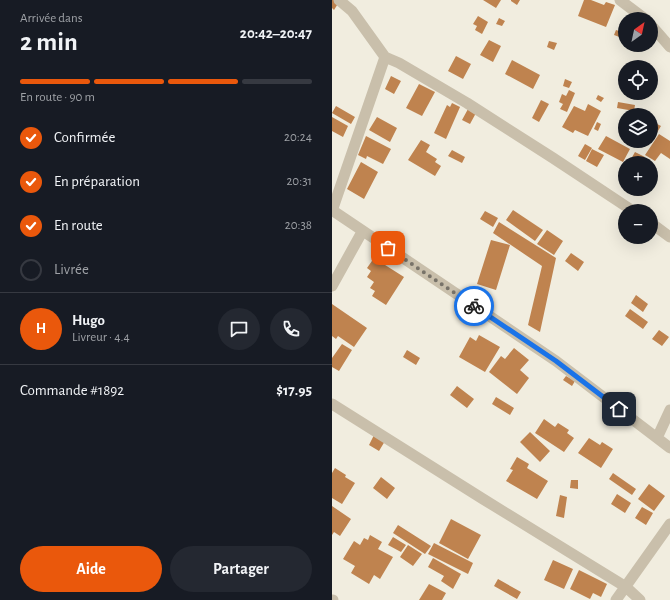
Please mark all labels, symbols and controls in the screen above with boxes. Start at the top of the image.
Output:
text: Arrivée dans [20,12,83,25]
north arrow [618,12,658,52]
map controls [618,12,658,244]
text: 20:42–20:47 [240,26,312,41]
text: 2 min [20,29,78,55]
button: locate [618,60,658,100]
text: En route · 90 m [20,91,95,104]
button: layers [618,108,658,148]
icon: check [20,127,42,149]
text: Confirmée [54,130,115,145]
text: 20:24 [284,131,312,144]
button: + [618,156,658,196]
icon: check [20,171,42,193]
text: En préparation [54,174,140,189]
text: 20:31 [286,175,312,188]
button: − [618,204,658,244]
icon: check [20,215,42,237]
text: En route [54,218,103,233]
text: 20:38 [285,219,312,232]
pin [371,231,405,265]
icon: bag [377,237,399,259]
text: Livrée [54,262,89,277]
courier [454,286,494,326]
icon: bike [463,295,485,317]
button: chat [218,308,260,350]
button: phone [270,308,312,350]
text: Hugo [72,313,105,328]
text: H [36,321,46,336]
text: Livreur · 4.4 [72,331,130,344]
text: Commande #1892 [20,383,124,398]
text: $17.95 [276,383,312,398]
pin [602,392,636,426]
icon: home [608,398,630,420]
button: Aide [20,546,162,592]
button: Partager [170,546,312,592]

